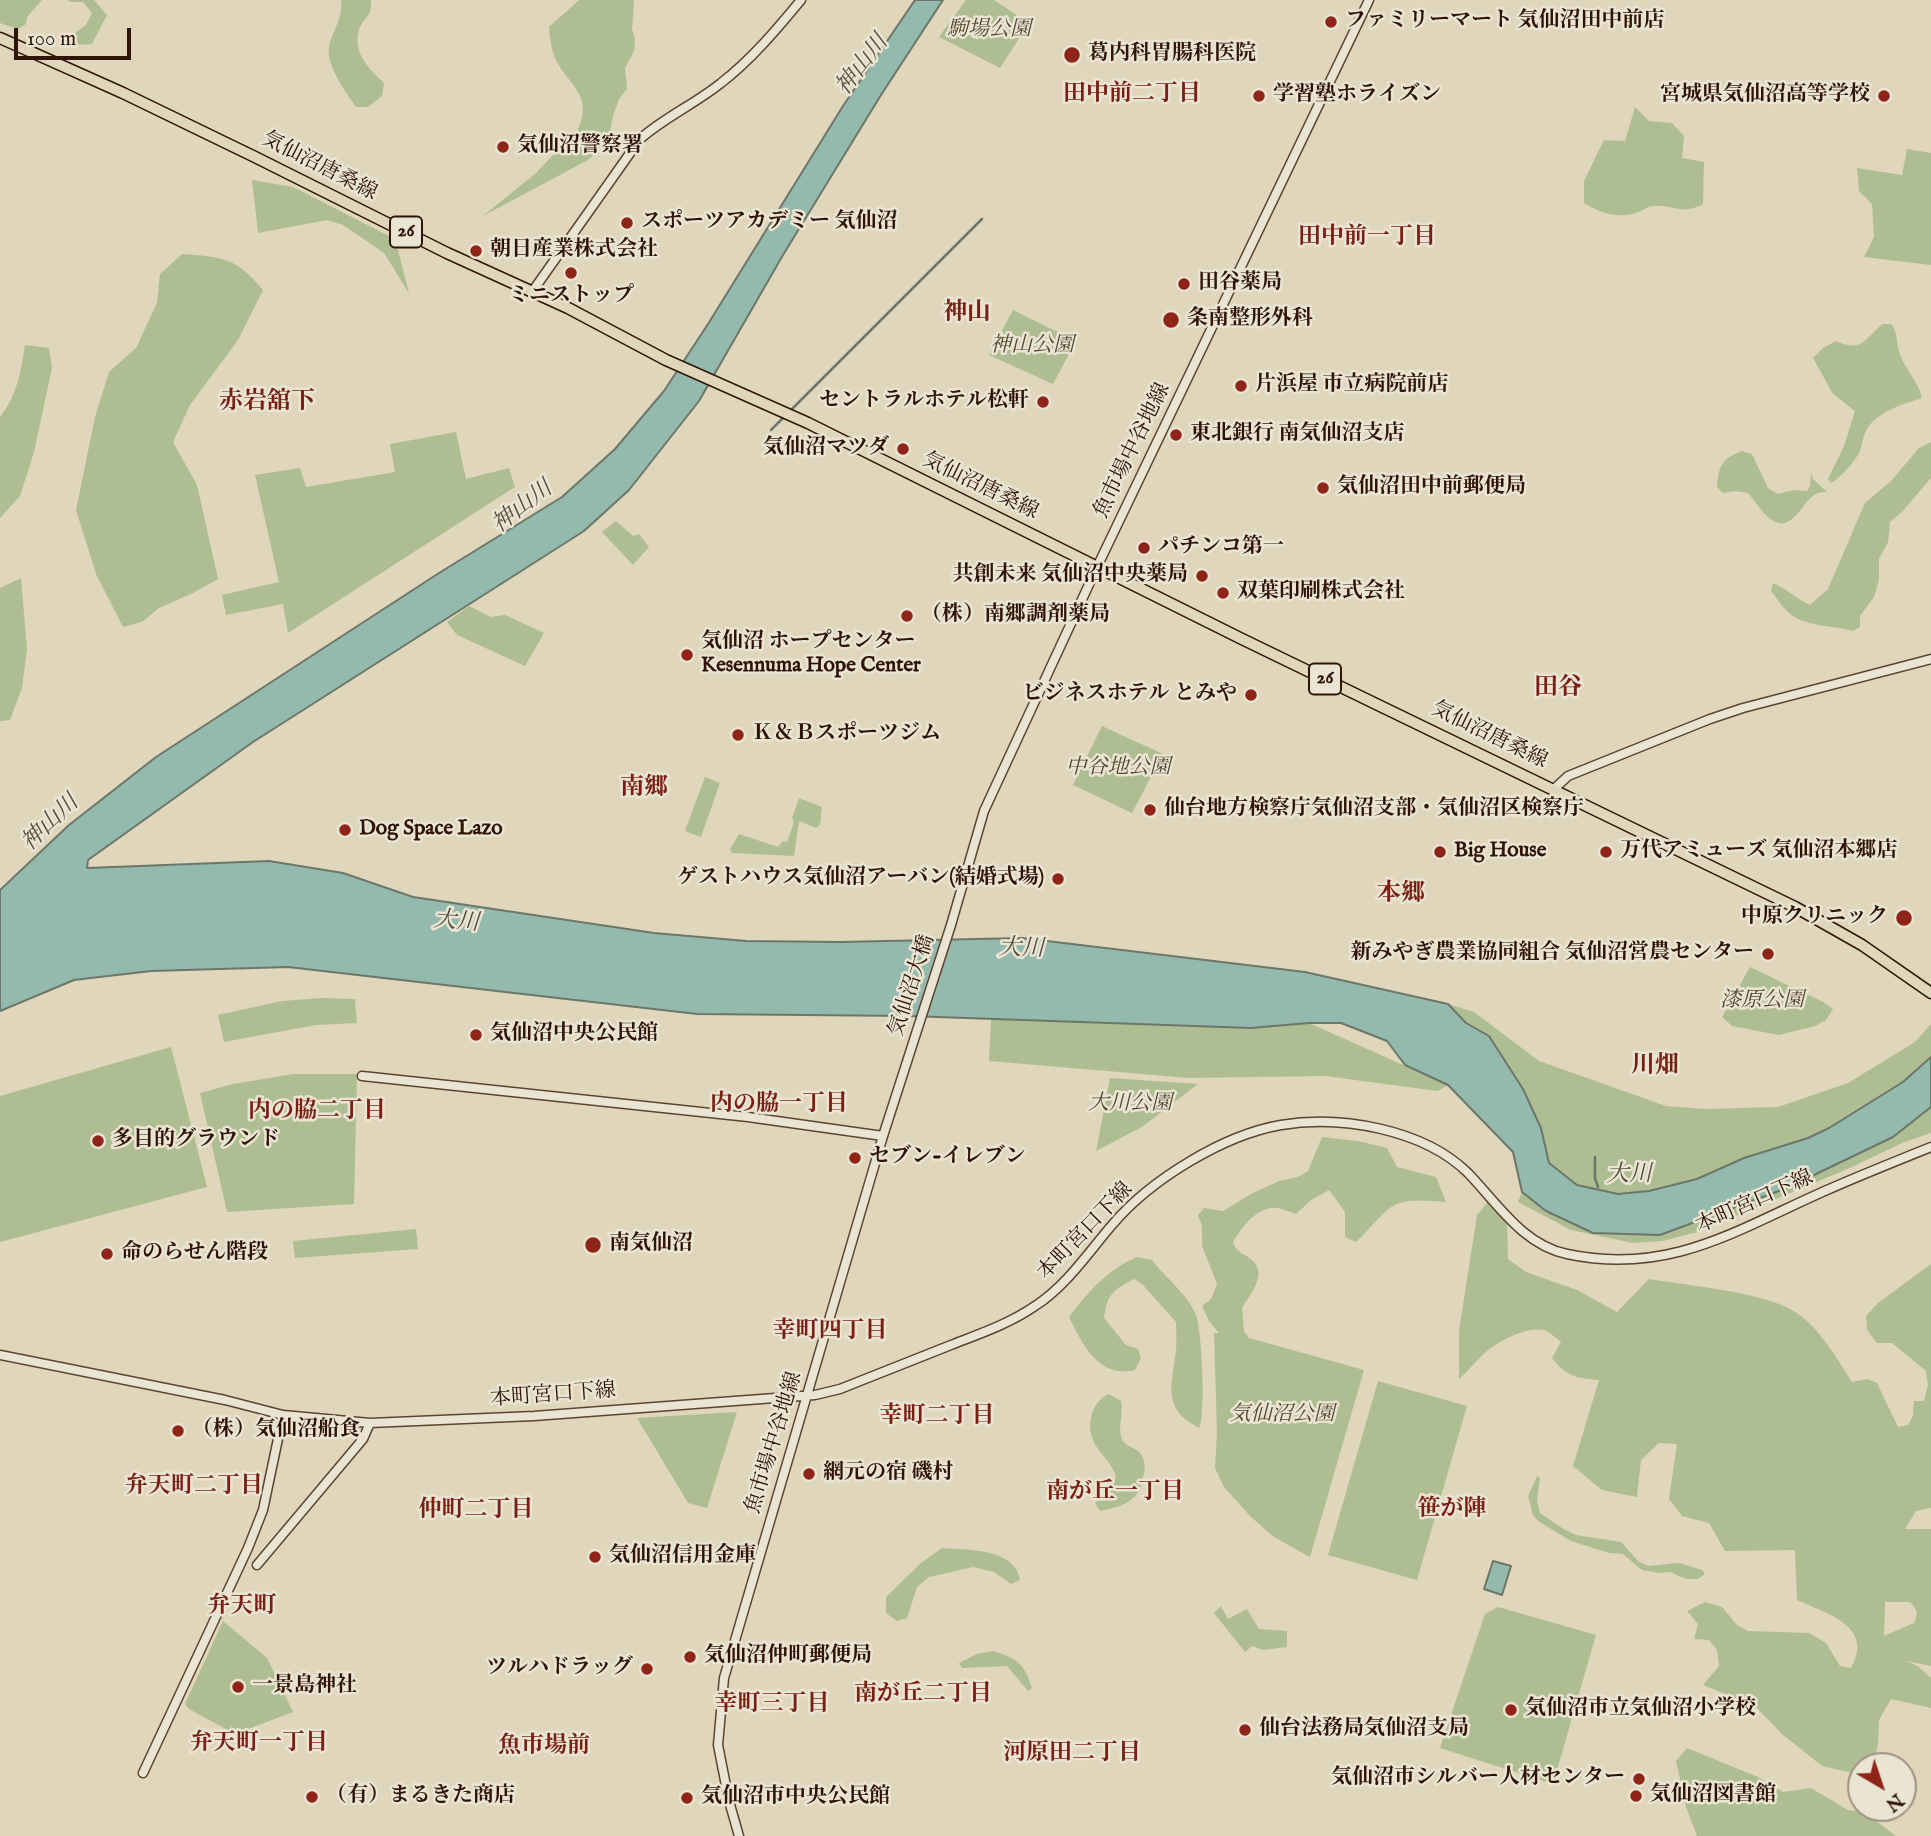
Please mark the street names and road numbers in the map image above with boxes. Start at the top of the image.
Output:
street label: 気仙沼唐桑線 [257,127,381,207]
road number: 26 [390,216,422,248]
street label: 魚市場中谷地線 [1089,379,1177,523]
street label: 気仙沼唐桑線 [918,448,1042,526]
road number: 26 [1309,664,1341,694]
street label: 気仙沼唐桑線 [1427,697,1551,775]
street label: 気仙沼大橋 [885,932,941,1040]
street label: 本町宮口下線 [1692,1166,1818,1240]
street label: 本町宮口下線 [1033,1178,1139,1286]
street label: 魚市場中谷地線 [741,1369,809,1517]
street label: 本町宮口下線 [489,1379,617,1413]

